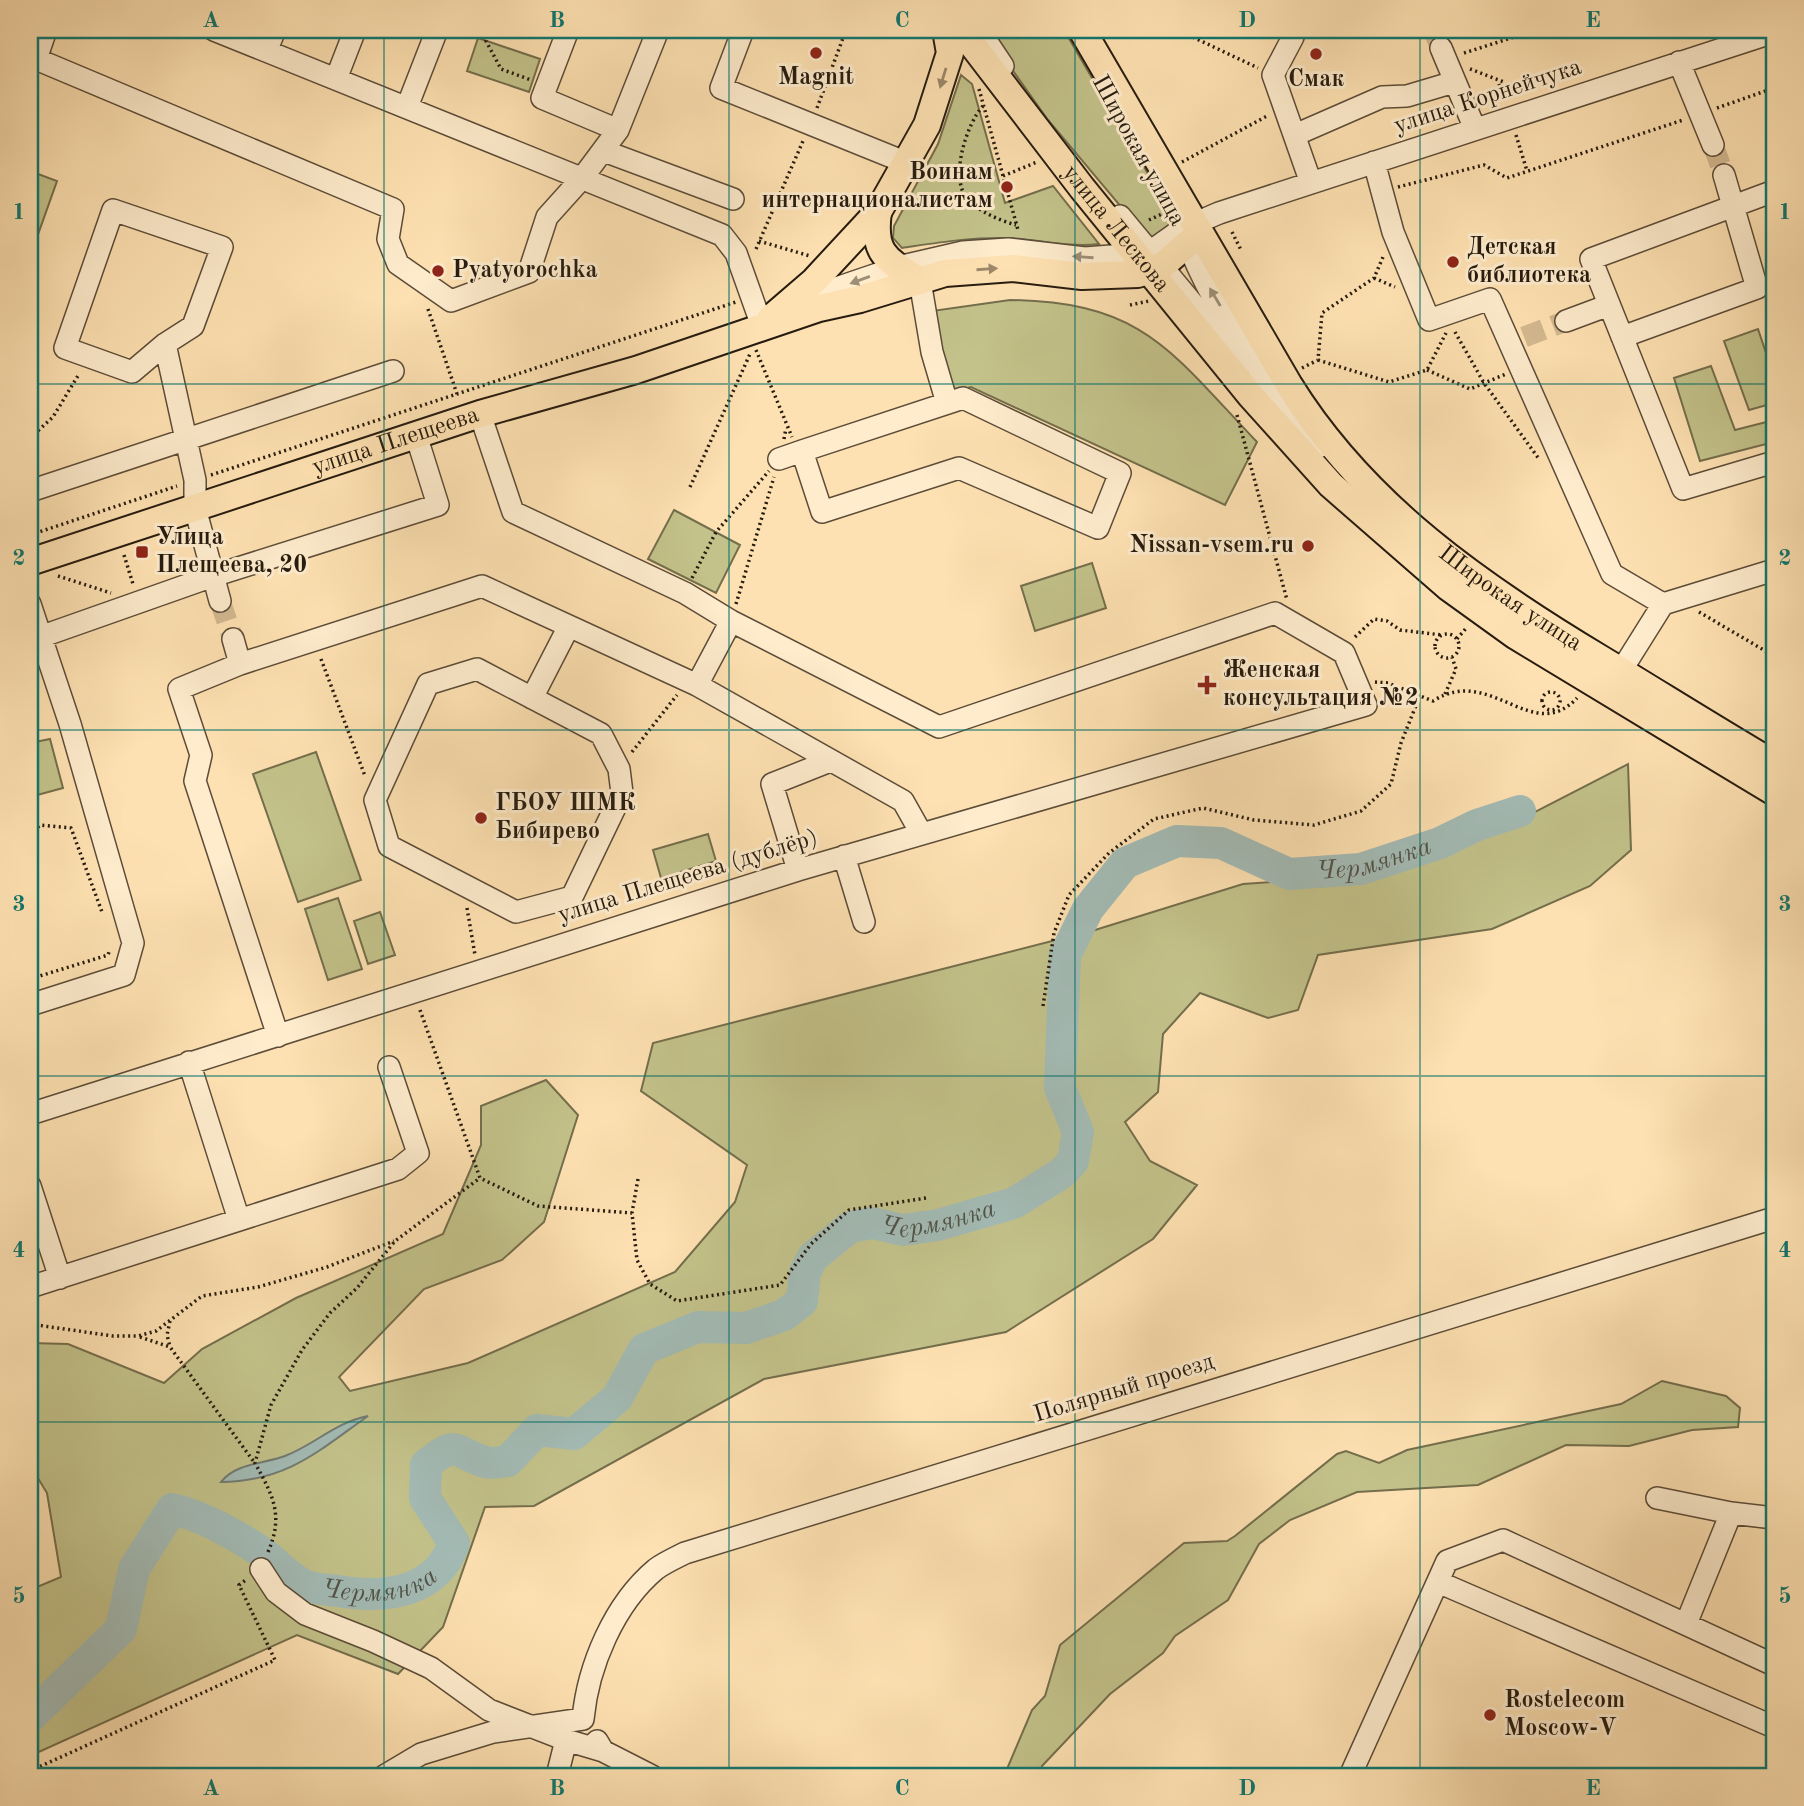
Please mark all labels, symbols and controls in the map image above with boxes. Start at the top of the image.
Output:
text: A [202,9,220,32]
text: B [549,9,565,32]
text: C [894,9,910,32]
text: D [1238,9,1256,32]
text: E [1585,9,1601,32]
marker: Magnit [808,45,824,61]
marker: Смак [1308,46,1324,62]
street label: улица Корнейчука [1391,55,1585,139]
place label: Magnit [778,66,854,90]
one-way arrow [937,68,947,89]
place label: Смак [1288,68,1344,92]
street label: Широкая улица [1087,72,1189,230]
place label: Воинам интернационалистам [762,161,993,213]
street label: улица Лескова [1057,161,1174,297]
marker: Воинам интернационалистам [999,179,1015,195]
text: 1 [12,201,26,224]
text: 1 [1778,201,1792,224]
place label: Детская библиотека [1467,236,1591,288]
one-way arrow [1072,251,1094,262]
marker: Детская библиотека [1445,254,1461,270]
place label: Pyatyorochka [452,259,598,283]
marker: Pyatyorochka [430,263,446,279]
one-way arrow [976,263,998,274]
one-way arrow [850,275,871,286]
one-way arrow [1208,287,1221,306]
street label: улица Плещеева [309,403,482,480]
place label: Улица Плещеева, 20 [156,526,307,578]
place label: Nissan-vsem.ru [1130,534,1294,558]
marker: Nissan-vsem.ru [1300,538,1316,554]
street label: Широкая улица [1433,541,1586,656]
marker: Улица Плещеева, 20 [134,544,150,560]
text: 2 [12,547,26,570]
text: 2 [1778,547,1792,570]
place label: Женская консультация №2 [1223,659,1419,711]
marker: Женская консультация №2 [1197,675,1217,695]
place label: ГБОУ ШМК Бибирево [495,792,636,844]
marker: ГБОУ ШМК Бибирево [473,810,489,826]
street label: улица Плещеева (дублёр) [555,826,821,928]
water label: Чермянка [1316,834,1435,885]
text: 3 [12,893,26,916]
text: 3 [1778,893,1792,916]
water label: Чермянка [878,1196,999,1243]
text: 4 [12,1239,26,1262]
text: 4 [1778,1239,1792,1262]
street label: Полярный проезд [1031,1350,1217,1428]
water label: Чермянка [321,1563,443,1607]
text: 5 [12,1585,26,1608]
text: 5 [1778,1585,1792,1608]
place label: Rostelecom Moscow-V [1504,1689,1625,1741]
marker: Rostelecom Moscow-V [1482,1707,1498,1723]
text: A [202,1777,220,1800]
text: B [549,1777,565,1800]
text: C [894,1777,910,1800]
text: D [1238,1777,1256,1800]
text: E [1585,1777,1601,1800]

